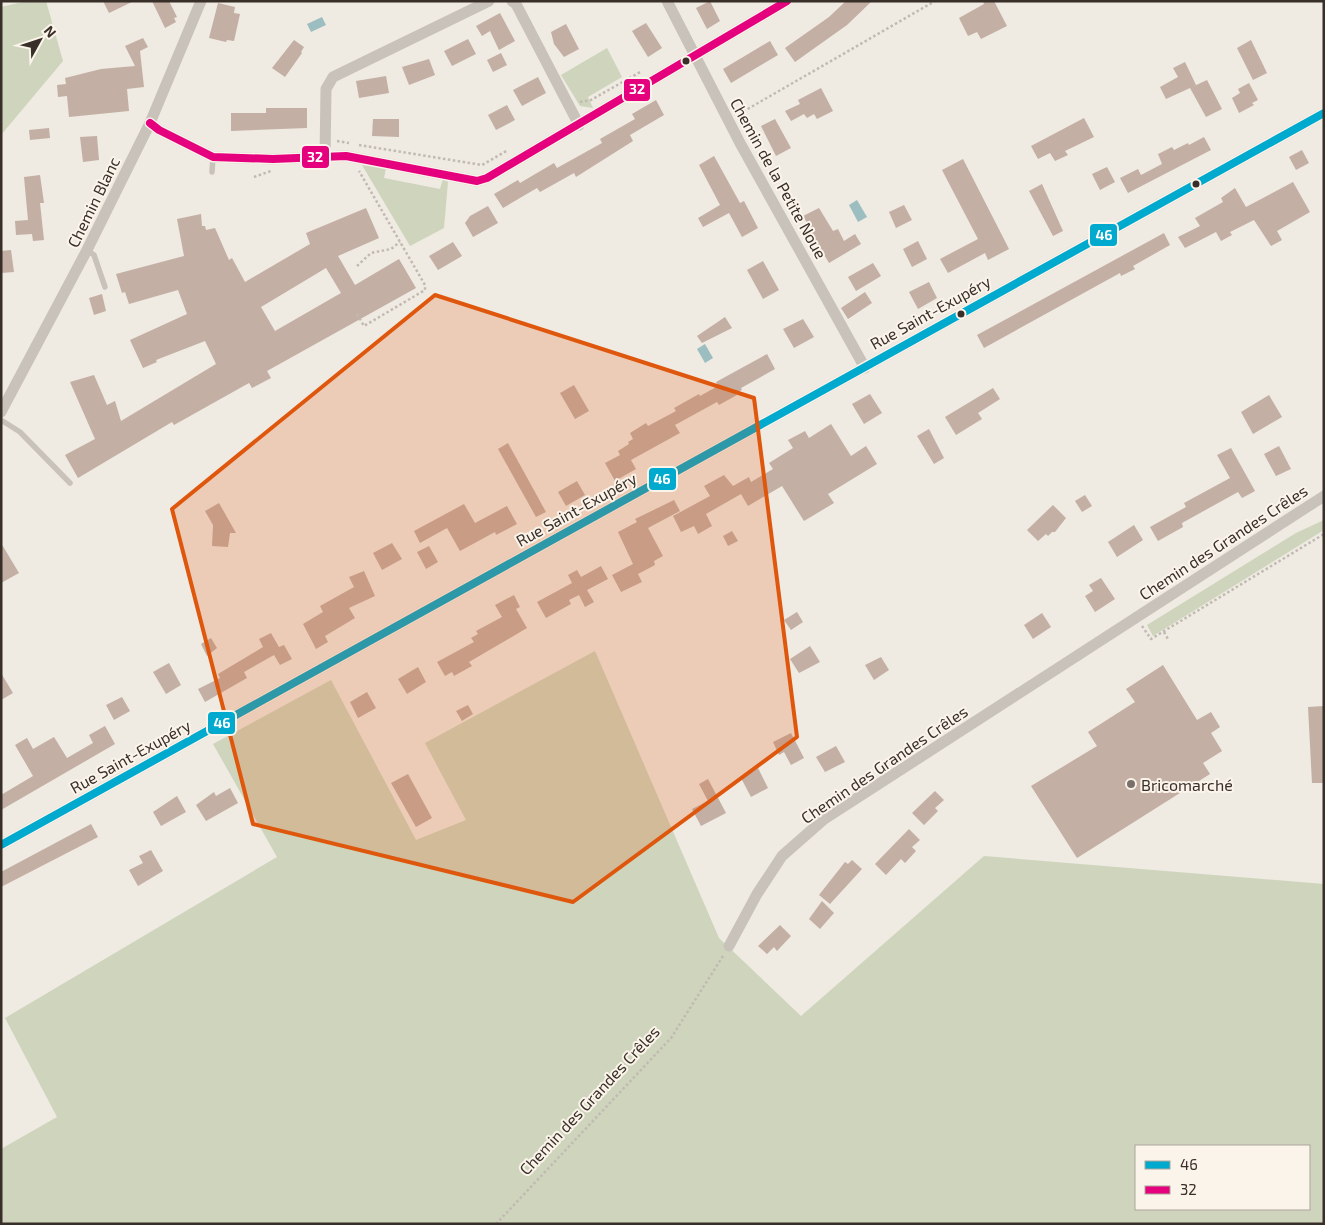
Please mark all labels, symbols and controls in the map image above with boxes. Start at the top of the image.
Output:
north arrow [15,15,65,65]
text: N [41,22,60,41]
unlabelled marker [681,56,691,66]
line badge: 32 [623,78,651,102]
text: 32 [629,80,645,97]
street label: Chemin de la Petite Noue [727,94,831,262]
line badge: 32 [301,145,330,169]
text: 32 [307,148,323,165]
street label: Chemin Blanc [63,153,123,250]
unlabelled marker [1191,179,1201,189]
line badge: 46 [1089,223,1118,247]
text: 46 [1095,226,1113,243]
street label: Rue Saint-Exupéry [866,271,994,353]
unlabelled marker [956,309,966,319]
line badge: 46 [648,467,677,491]
street label: Rue Saint-Exupéry [512,468,640,550]
text: 46 [653,470,671,487]
street label: Chemin des Grandes Crêles [1135,480,1311,604]
street label: Chemin des Grandes Crêles [797,701,971,827]
line badge: 46 [207,711,236,735]
text: 46 [213,714,231,731]
street label: Rue Saint-Exupéry [66,715,194,797]
place label: Bricomarché [1141,775,1233,794]
marker: Bricomarché [1125,778,1137,790]
street label: Chemin des Grandes Crêles [515,1022,663,1178]
legend [1135,1145,1310,1210]
text: 46 [1180,1155,1198,1173]
text: 32 [1180,1180,1197,1198]

